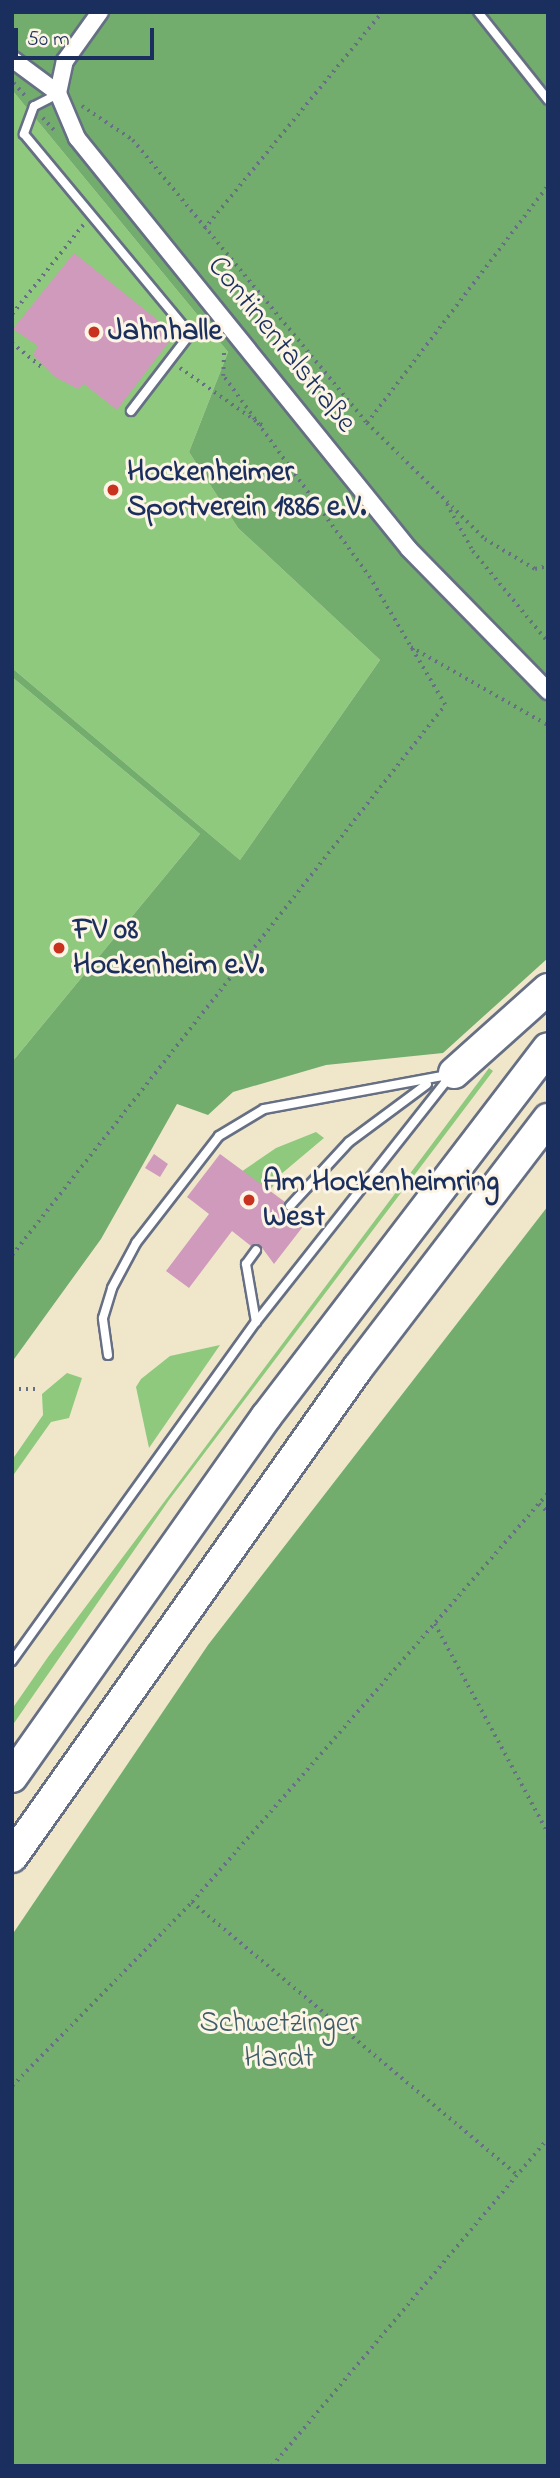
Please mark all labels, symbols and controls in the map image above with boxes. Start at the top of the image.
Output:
scale bar [18,14,158,58]
text: 50 m [27,25,70,55]
street label: Continentalstraße [199,249,363,441]
place label: Jahnhalle [108,314,222,350]
marker: Jahnhalle [86,324,102,340]
place label: Hockenheimer Sportverein 1886 e.V. [127,455,366,526]
marker: Hockenheimer Sportverein 1886 e.V. [105,482,121,498]
place label: FV 08 Hockenheim e.V. [73,913,264,984]
marker: FV 08 Hockenheim e.V. [51,940,67,956]
place label: Am Hockenheimring West [263,1165,499,1236]
marker: Am Hockenheimring West [241,1192,257,1208]
park label: Schwetzinger Hardt [199,2006,359,2076]

